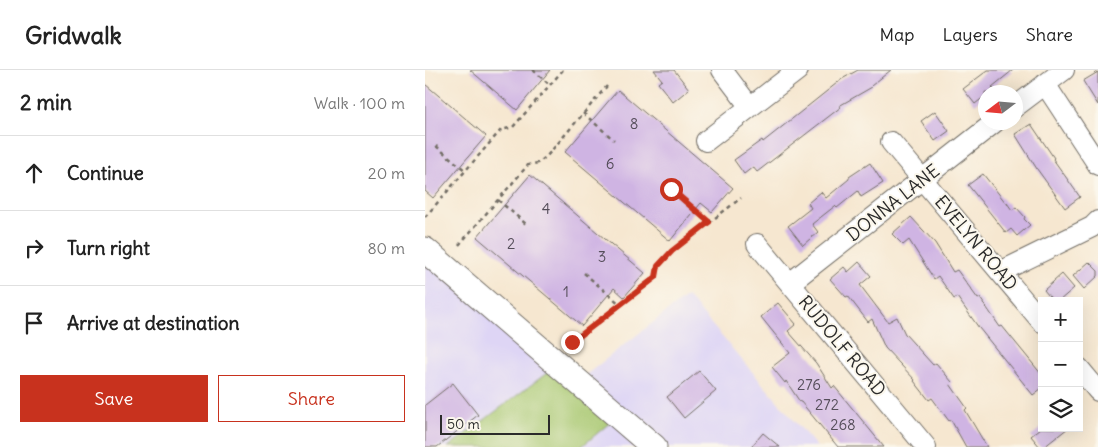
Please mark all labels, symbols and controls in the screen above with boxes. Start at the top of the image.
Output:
text: Gridwalk [25,20,122,50]
text: Map [879,23,914,46]
text: Layers [942,23,998,46]
text: Share [1026,23,1073,46]
north arrow [978,85,1023,130]
text: 2 min [20,89,72,116]
text: Walk · 100 m [314,93,405,113]
house number: 8 [630,114,638,133]
house number: 6 [606,154,614,173]
icon: ahead [20,159,48,187]
street label: DONNA LANE [842,159,944,246]
text: Continue [67,161,144,185]
text: 20 m [368,163,405,183]
route start [660,178,683,201]
street label: EVELYN ROAD [930,190,1023,295]
house number: 4 [542,199,551,218]
icon: right [20,234,48,262]
house number: 2 [507,234,515,253]
text: Turn right [67,236,150,260]
text: 80 m [367,238,405,258]
house number: 3 [598,247,606,266]
house number: 1 [563,282,569,301]
street label: RUDOLF ROAD [794,291,891,401]
map controls [1038,297,1083,432]
button: + [1038,297,1083,342]
icon: arrive [20,309,48,337]
text: Arrive at destination [67,311,240,335]
route end [561,331,584,354]
button: − [1038,342,1083,387]
button: Save [20,375,208,422]
button: Share [218,375,405,422]
house number: 276 [797,375,821,394]
button: layers [1038,387,1083,432]
house number: 272 [815,395,839,414]
scale bar [440,412,550,435]
text: 50 m [447,415,480,433]
house number: 268 [830,415,856,434]

